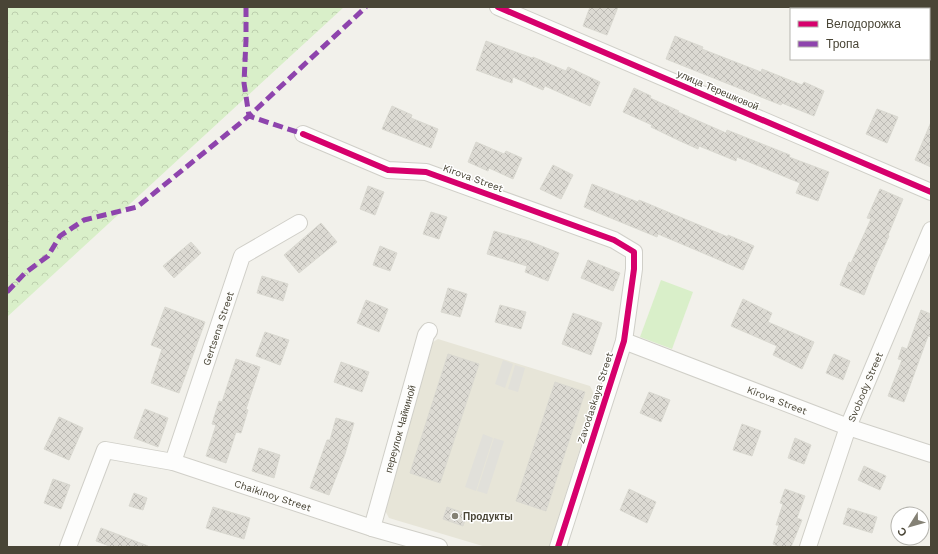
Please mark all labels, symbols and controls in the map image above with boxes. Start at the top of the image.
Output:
legend [790,8,930,60]
text: Велодорожка [826,17,901,31]
text: Тропа [826,37,860,51]
street label: улица Терешковой [676,68,760,112]
street label: Kirova Street [441,162,505,194]
street label: Gertsena Street [200,289,236,367]
street label: Zavodaskaya Street [575,350,615,445]
street label: Svobody Street [845,350,885,423]
street label: Kirova Street [746,383,809,417]
street label: переулок Чайкиной [382,384,417,474]
street label: Chaikinoy Street [233,477,313,513]
north arrow [890,506,930,546]
marker: Продукты [450,511,460,521]
place label: Продукты [463,511,513,522]
text: С [895,525,910,539]

